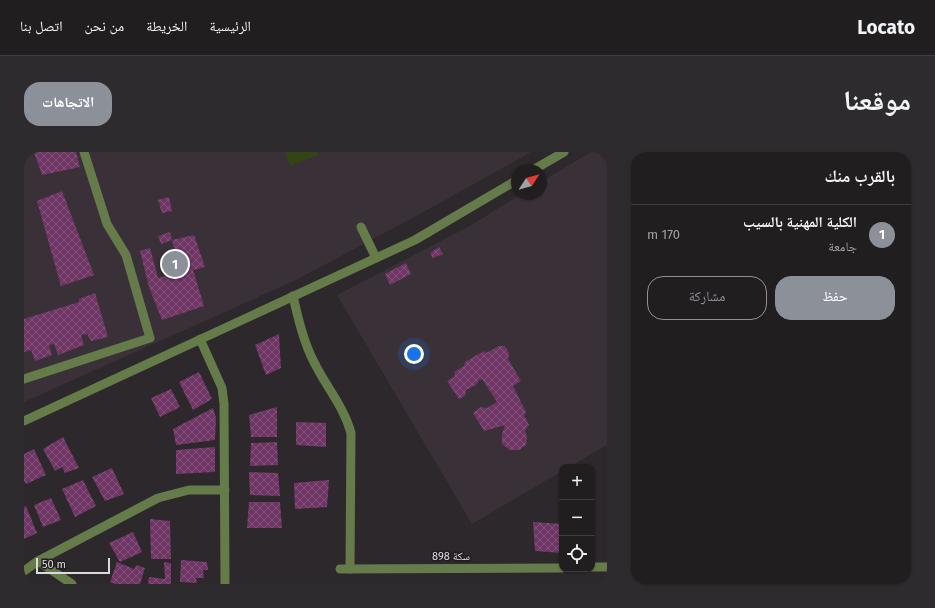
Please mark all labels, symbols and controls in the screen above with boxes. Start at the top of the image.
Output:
text: Locato [857,16,915,39]
text: اتصل بنا [20,18,63,35]
text: من نحن [85,18,124,35]
text: الخريطة [146,18,187,35]
text: الرئيسية [209,18,251,35]
button: الاتجاهات [24,82,112,126]
text: موقعنا [843,84,911,117]
north arrow [511,164,547,200]
text: بالقرب منك [825,166,895,187]
text: الكلية المهنية بالسيب [743,213,857,231]
text: 170 m [647,227,680,242]
text: 1 [879,227,885,242]
text: جامعة [828,239,857,254]
pin: 1 [162,249,188,279]
button: مشاركة [647,276,767,320]
button: حفظ [775,276,895,320]
your location [404,344,424,364]
map controls [559,464,595,572]
button: + [559,464,595,500]
button: − [559,500,595,536]
button: locate [559,536,595,572]
street label: سكة 898 [432,550,470,563]
scale bar [36,556,110,575]
text: 50 m [42,558,66,571]

